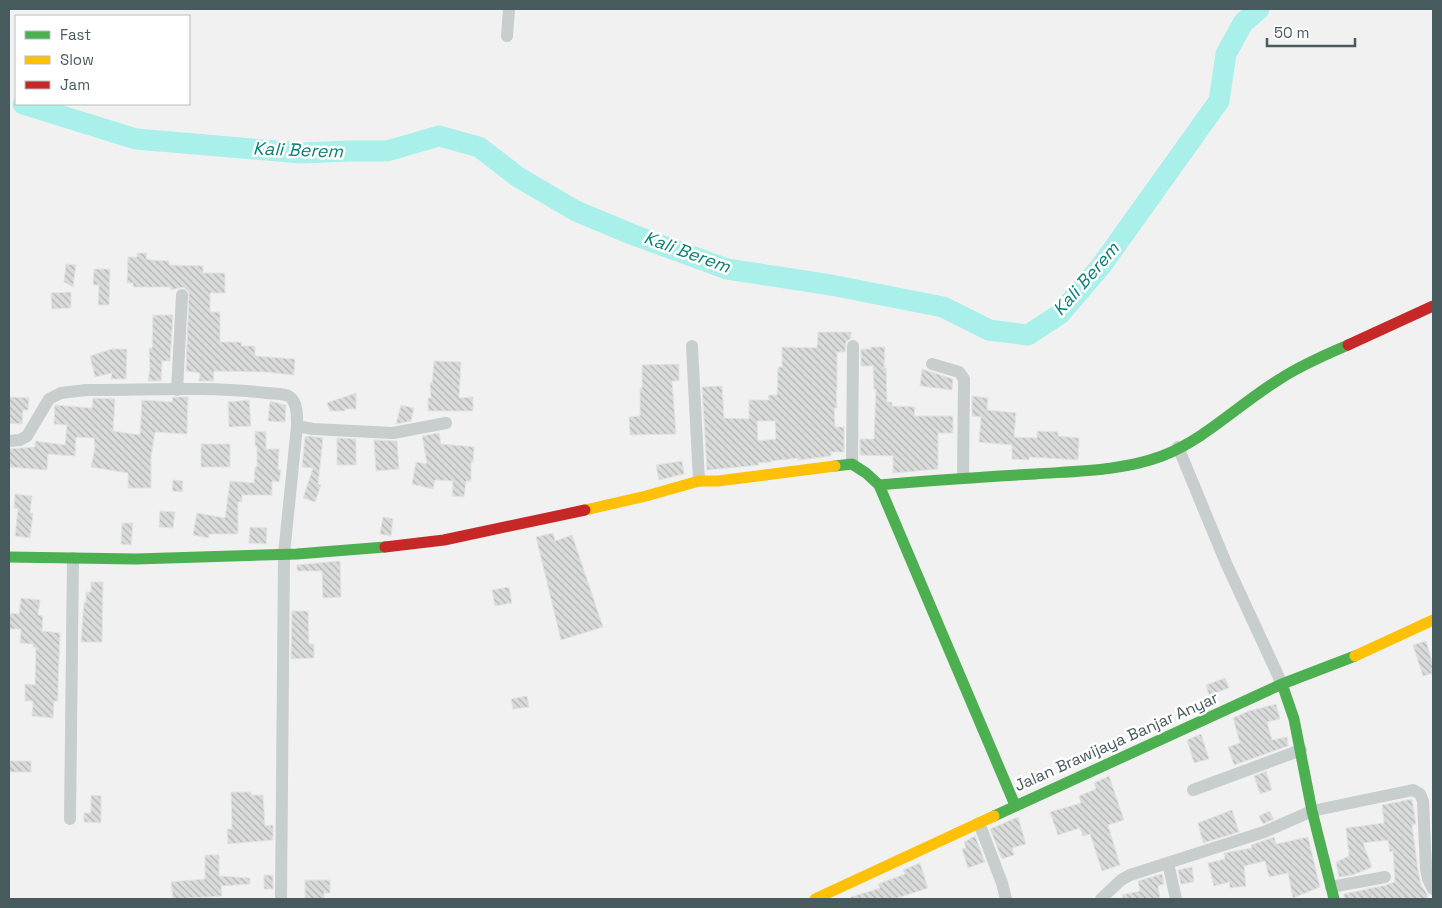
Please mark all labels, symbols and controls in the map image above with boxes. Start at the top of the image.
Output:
legend [15,15,190,105]
scale bar [1267,15,1354,47]
text: 50 m [1274,23,1309,42]
text: Fast [60,25,91,44]
text: Slow [60,50,94,69]
text: Jam [60,75,90,94]
water label: Kali Berem [253,136,344,163]
water label: Kali Berem [641,225,734,278]
water label: Kali Berem [1047,237,1124,320]
street label: Jalan Brawijaya Banjar Anyar [1011,687,1221,796]

